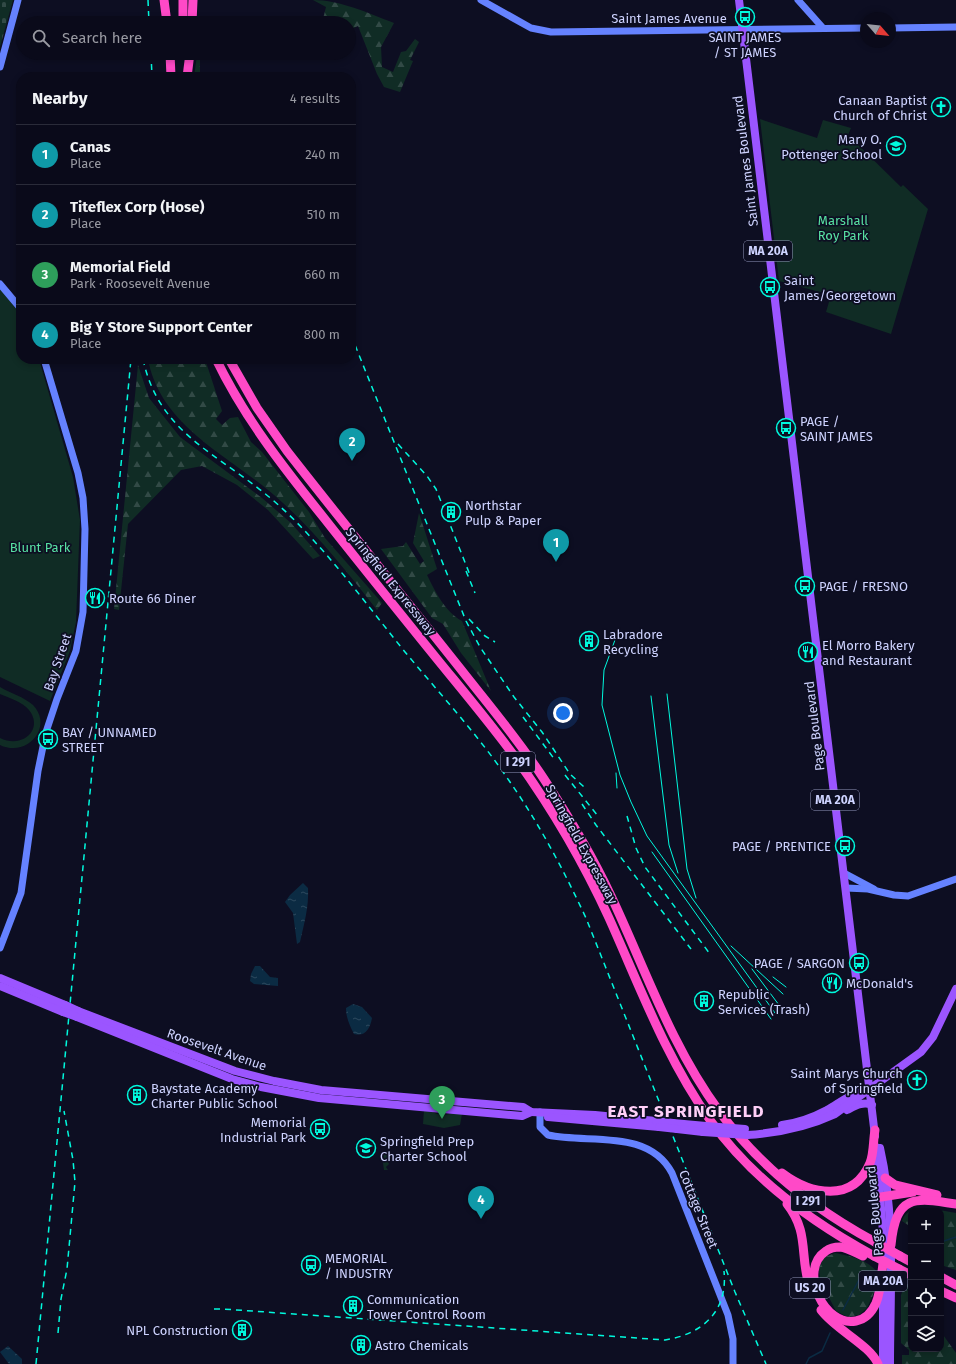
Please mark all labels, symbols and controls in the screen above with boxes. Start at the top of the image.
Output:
bus stop icon: SAINT JAMES / ST JAMES [734,6,756,28]
street label: Saint James Avenue [611,11,727,26]
north arrow [860,12,896,48]
search box [16,16,356,60]
icon: search [30,27,52,49]
text: Search here [62,29,142,47]
place label: SAINT JAMES / ST JAMES [709,30,781,60]
text: Nearby [32,88,87,109]
text: 4 results [290,91,340,106]
place label: Canaan Baptist Church of Christ [833,93,927,123]
street label: Saint James Boulevard [730,95,761,227]
church icon: Canaan Baptist Church of Christ [930,96,952,118]
place label: Mary O. Pottenger School [781,132,882,162]
school or university icon: Mary O. Pottenger School [885,135,907,157]
text: Canas [70,138,111,156]
text: 1 [42,147,48,162]
text: 240 m [305,147,340,162]
text: Place [70,156,101,171]
text: Titeflex Corp (Hose) [70,198,204,216]
text: 2 [42,207,48,222]
text: 510 m [307,207,340,222]
park label: Marshall Roy Park [818,213,869,243]
text: Place [70,216,101,231]
road number: MA 20A [744,241,792,261]
text: Memorial Field [70,258,171,276]
text: 3 [42,267,48,282]
text: 660 m [304,267,340,282]
place label: Saint James/Georgetown [784,273,896,303]
text: Park · Roosevelt Avenue [70,276,210,291]
bus stop icon: Saint James/Georgetown [759,276,781,298]
text: Big Y Store Support Center [70,318,252,336]
text: 4 [41,327,49,342]
text: 800 m [304,327,340,342]
text: Place [70,336,101,351]
place label: PAGE / SAINT JAMES [800,414,873,444]
bus stop icon: PAGE / SAINT JAMES [775,417,797,439]
pin: 2 [339,428,365,461]
place label: Northstar Pulp & Paper [465,498,541,528]
building icon: Northstar Pulp & Paper [440,501,462,523]
street label: Springfield Expressway [342,524,439,639]
pin: 1 [543,529,569,562]
park label: Blunt Park [10,540,71,555]
bus stop icon: PAGE / FRESNO [794,575,816,597]
place label: PAGE / FRESNO [819,579,908,594]
restaurant icon: Route 66 Diner [84,587,106,609]
place label: Route 66 Diner [109,591,196,606]
place label: Labradore Recycling [603,627,663,657]
building icon: Labradore Recycling [578,630,600,652]
street label: Bay Street [41,631,74,693]
place label: El Morro Bakery and Restaurant [822,638,915,668]
restaurant icon: El Morro Bakery and Restaurant [797,641,819,663]
street label: Page Boulevard [802,680,827,772]
your location [553,703,573,723]
place label: BAY / UNNAMED STREET [62,725,157,755]
bus stop icon: BAY / UNNAMED STREET [37,728,59,750]
road number: I 291 [501,752,535,772]
street label: Springfield Expressway [542,782,621,907]
road number: MA 20A [811,790,859,810]
bus stop icon: PAGE / PRENTICE [834,835,856,857]
place label: PAGE / PRENTICE [732,839,831,854]
bus stop icon: PAGE / SARGON [848,952,870,974]
place label: PAGE / SARGON [754,956,845,971]
restaurant icon: McDonald's [821,972,843,994]
place label: McDonald's [846,976,913,991]
place label: Republic Services (Trash) [718,987,810,1017]
building icon: Republic Services (Trash) [693,990,715,1012]
street label: Roosevelt Avenue [165,1025,269,1074]
place label: Saint Marys Church of Springfield [791,1066,903,1096]
church icon: Saint Marys Church of Springfield [906,1069,928,1091]
place label: Baystate Academy Charter Public School [151,1081,278,1111]
building icon: Baystate Academy Charter Public School [126,1084,148,1106]
pin: 3 [429,1086,455,1119]
district label: EAST SPRINGFIELD [607,1101,765,1122]
place label: Memorial Industrial Park [220,1115,306,1145]
bus stop icon: Memorial Industrial Park [309,1118,331,1140]
place label: Springfield Prep Charter School [380,1134,474,1164]
school or university icon: Springfield Prep Charter School [355,1137,377,1159]
street label: Page Boulevard [863,1165,886,1257]
street label: Cottage Street [676,1168,721,1251]
pin: 4 [468,1186,494,1219]
road number: I 291 [791,1191,825,1211]
map controls [908,1208,944,1352]
button: + [908,1208,944,1244]
button: − [908,1244,944,1280]
place label: MEMORIAL / INDUSTRY [325,1251,394,1281]
bus stop icon: MEMORIAL / INDUSTRY [300,1254,322,1276]
road number: MA 20A [859,1271,907,1291]
road number: US 20 [790,1278,830,1298]
button: locate [908,1280,944,1316]
place label: Communication Tower Control Room [367,1292,486,1322]
building icon: Communication Tower Control Room [342,1295,364,1317]
button: layers [908,1316,944,1352]
building icon: NPL Construction [231,1319,253,1341]
place label: NPL Construction [126,1323,228,1338]
building icon: Astro Chemicals [350,1334,372,1356]
place label: Astro Chemicals [375,1338,468,1353]

